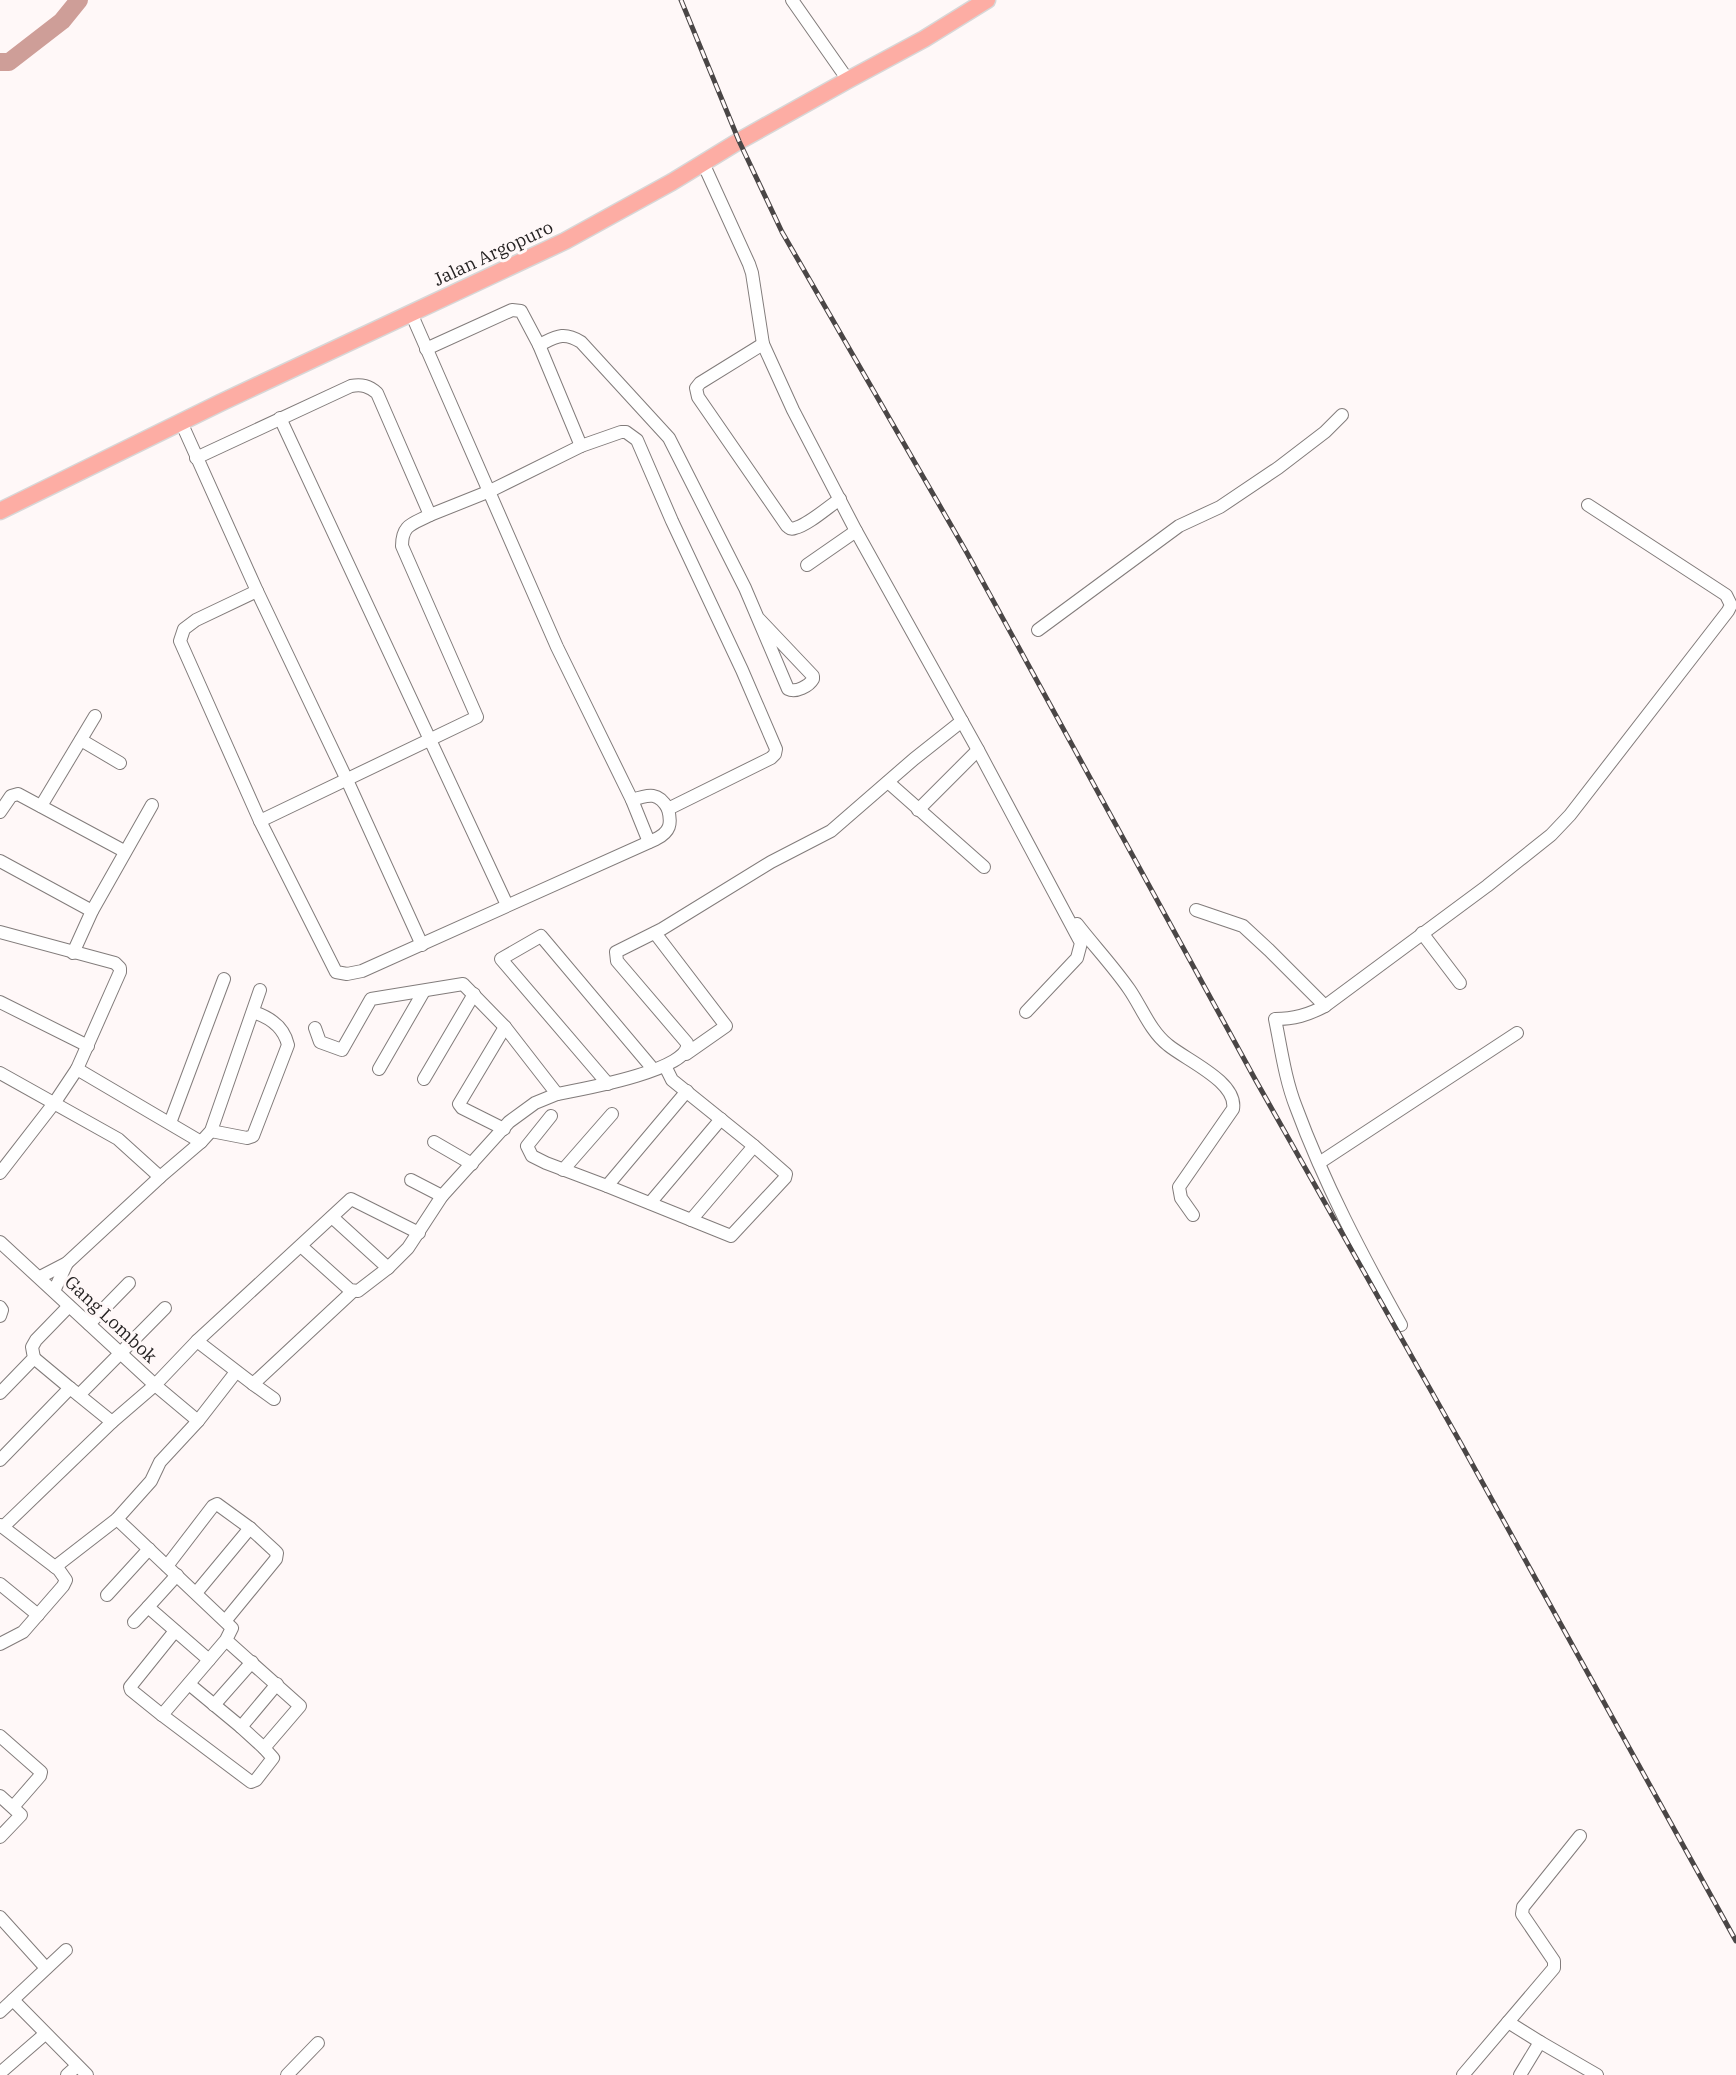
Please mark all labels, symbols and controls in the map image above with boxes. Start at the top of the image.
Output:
street label: Jalan Argopuro [430,215,556,291]
street label: Gang Lombok [60,1270,162,1368]

